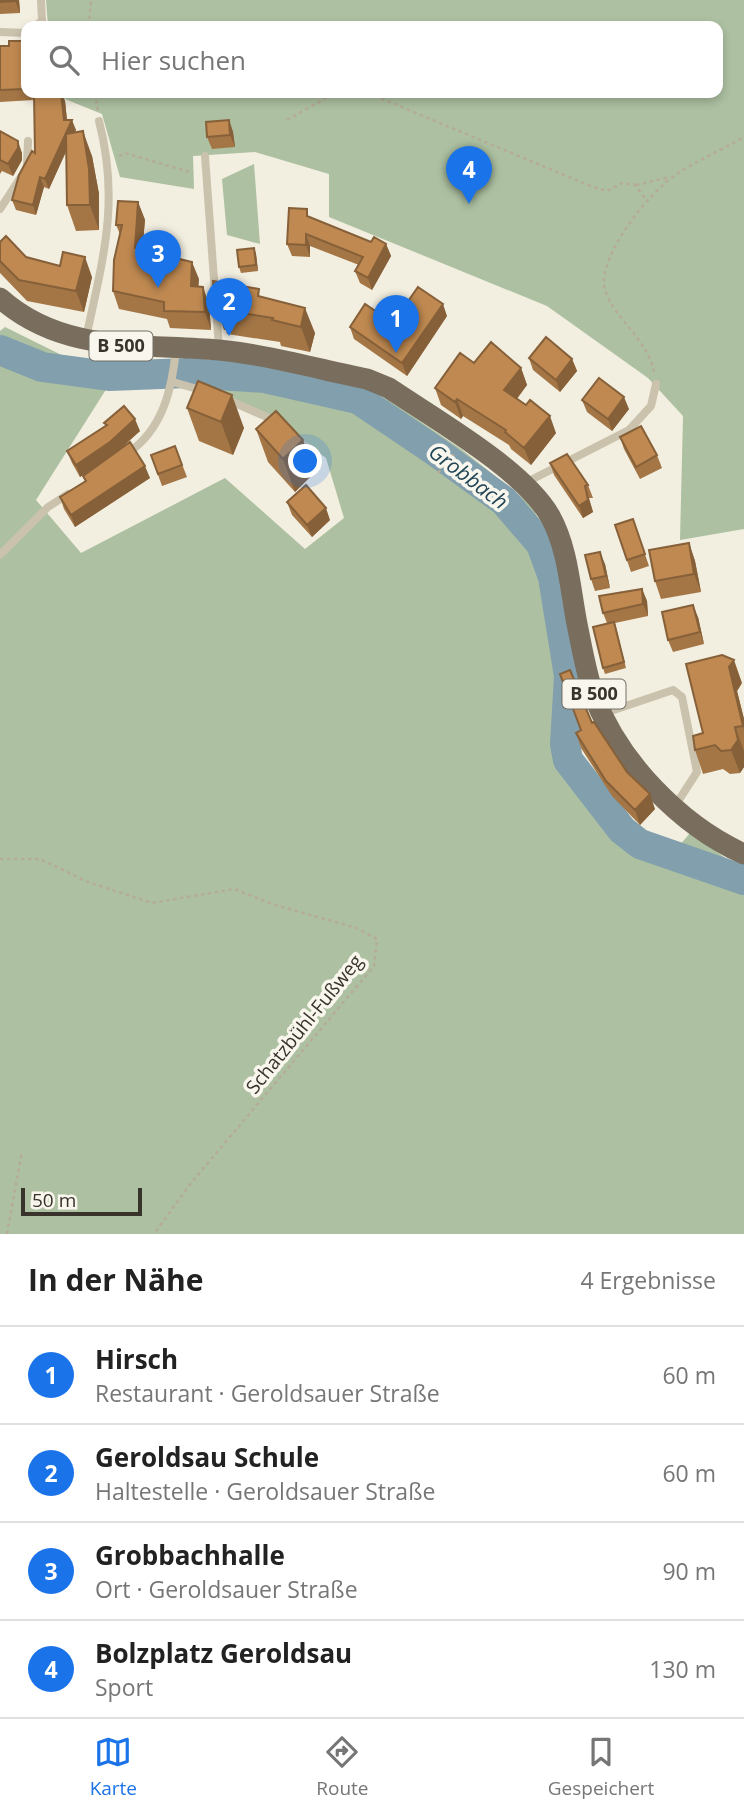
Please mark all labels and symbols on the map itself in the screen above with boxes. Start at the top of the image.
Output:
pin: 4 [446,146,492,204]
pin: 3 [135,230,181,288]
pin: 2 [206,278,252,336]
pin: 1 [373,295,419,353]
road number: B 500 [90,332,152,360]
water label: Grobbach [423,437,514,515]
your location [288,444,322,478]
road number: B 500 [562,680,626,708]
street label: Schatzbühl-Fußweg [240,949,368,1099]
scale bar [21,1185,142,1217]

